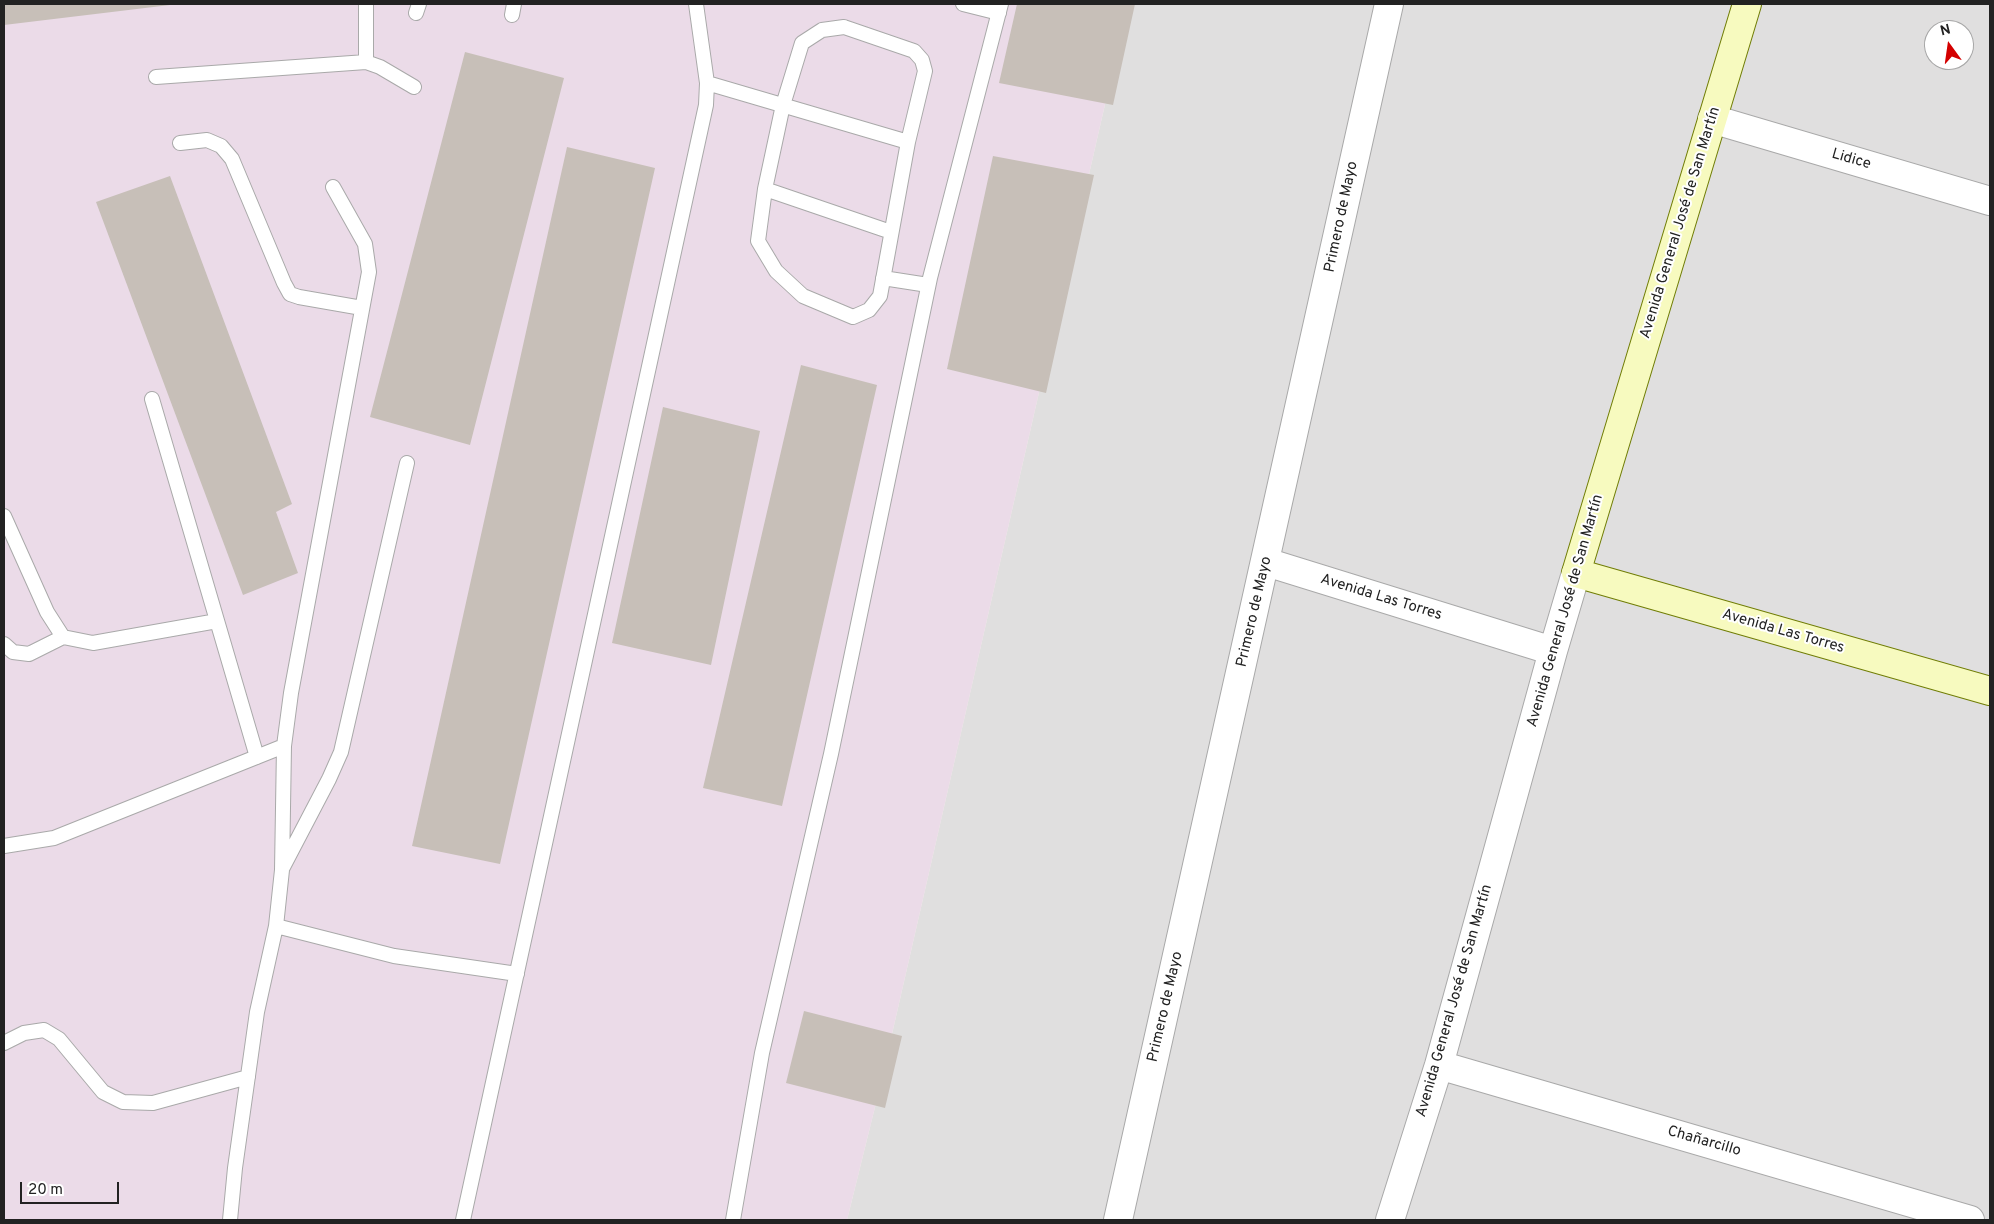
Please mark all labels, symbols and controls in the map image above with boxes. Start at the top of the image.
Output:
north arrow [1924,20,1974,70]
text: N [1939,21,1952,40]
street label: Avenida General José de San Martín [1637,105,1725,341]
street label: Lidice [1829,146,1873,174]
street label: Primero de Mayo [1321,160,1363,274]
street label: Avenida General José de San Martín [1524,493,1608,729]
street label: Primero de Mayo [1233,555,1277,669]
street label: Avenida Las Torres [1318,571,1444,625]
street label: Avenida Las Torres [1720,606,1846,658]
street label: Avenida General José de San Martín [1413,883,1497,1119]
street label: Primero de Mayo [1144,950,1188,1064]
street label: Chañarcillo [1665,1123,1743,1161]
scale bar [22,1172,121,1204]
text: 20 m [28,1181,63,1200]

